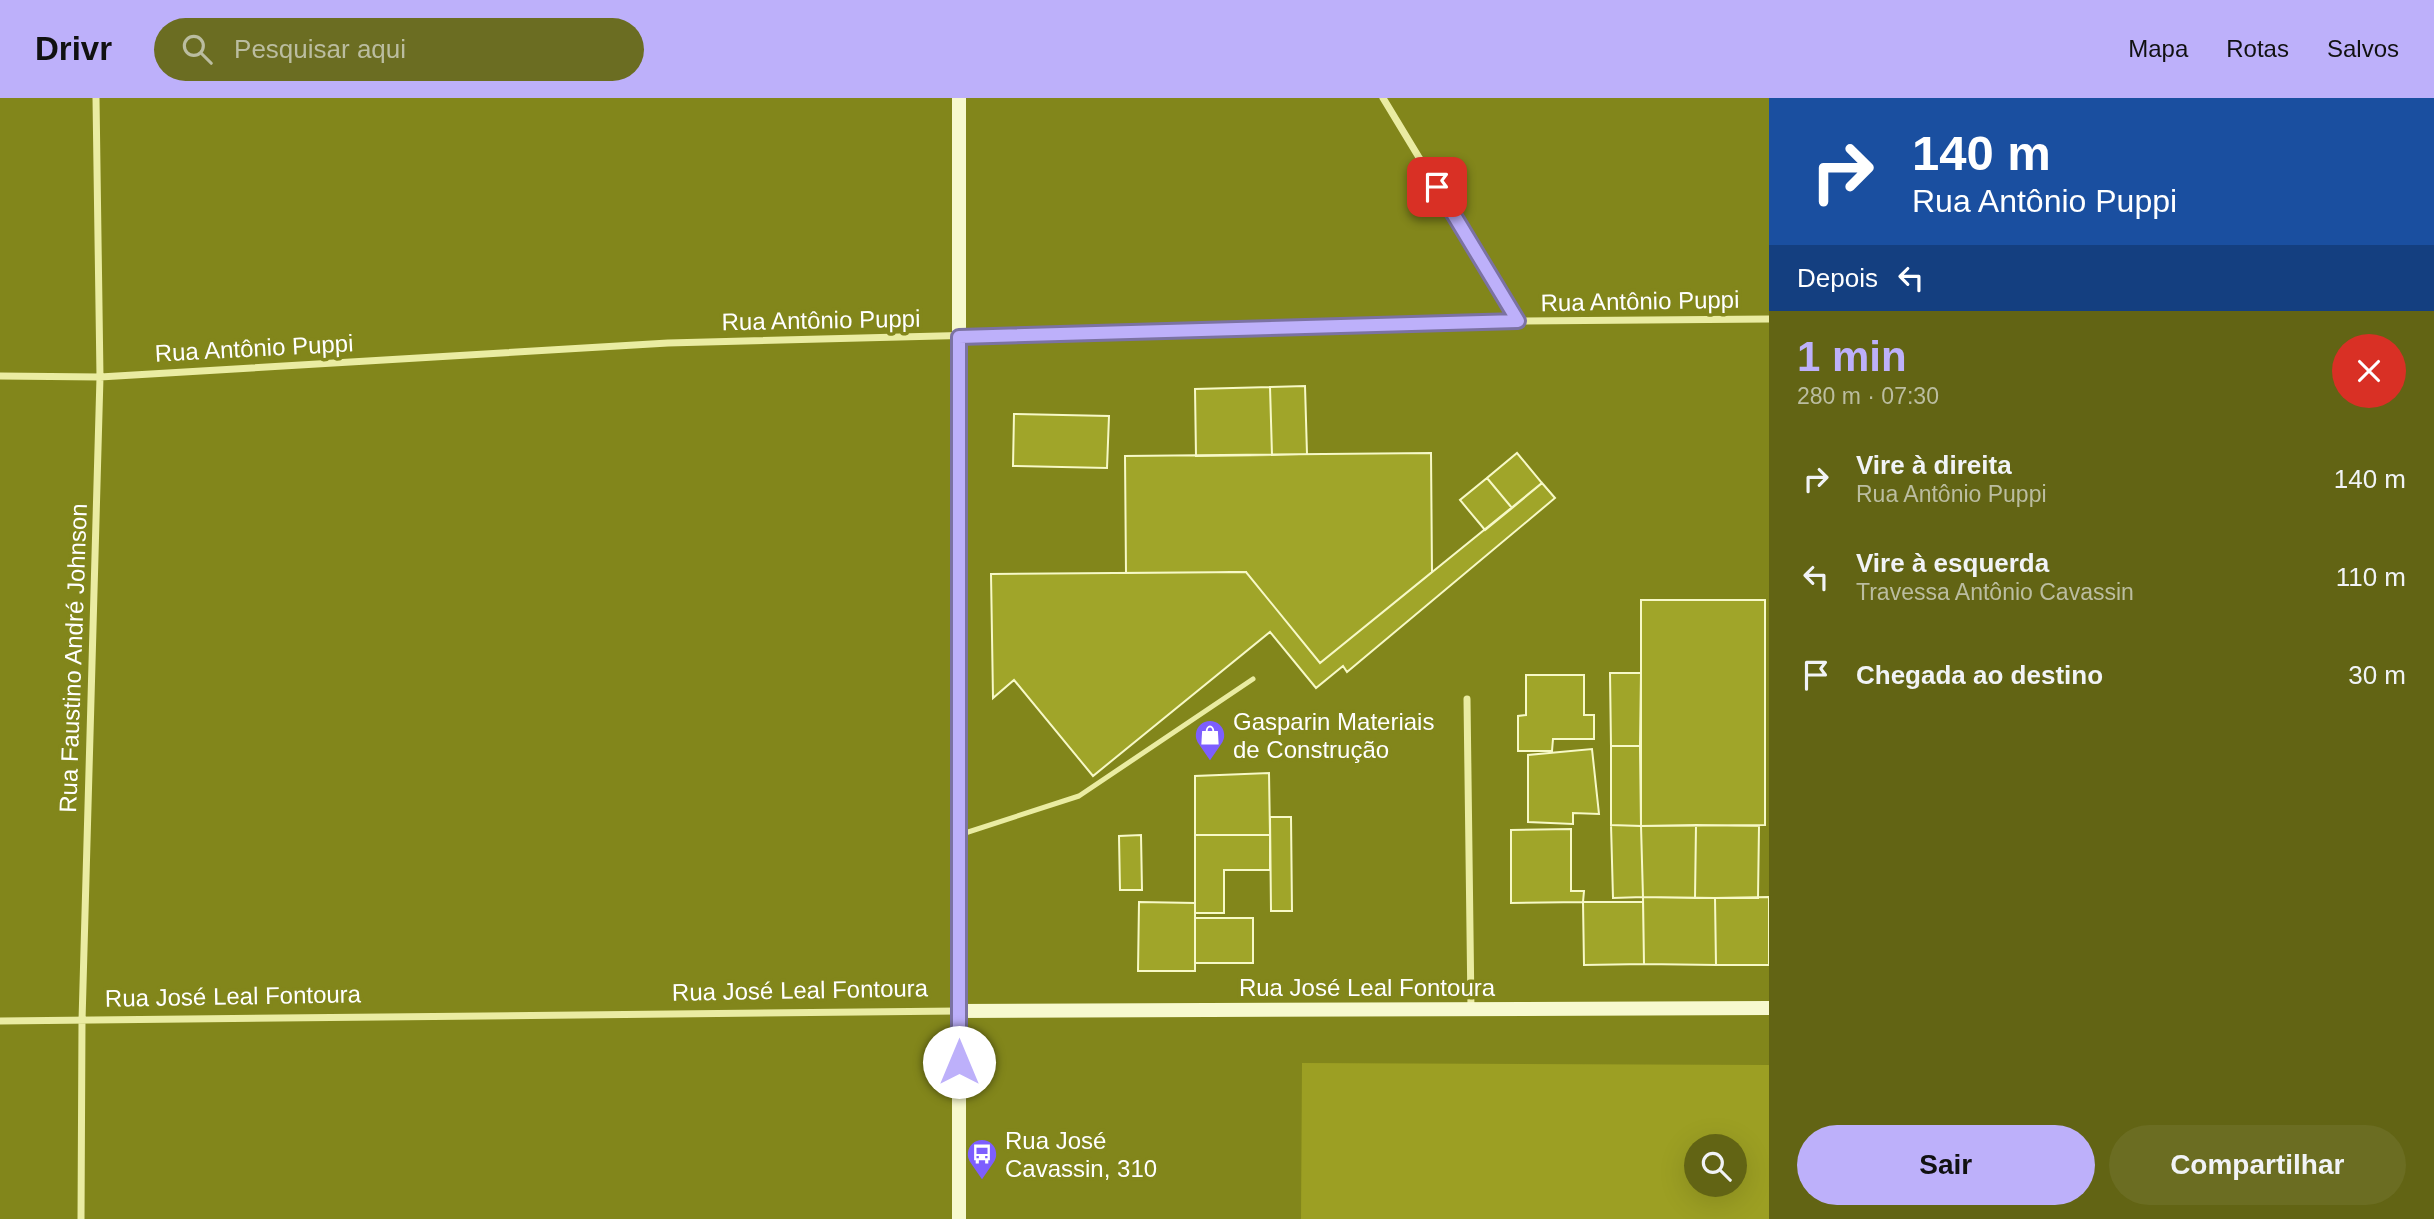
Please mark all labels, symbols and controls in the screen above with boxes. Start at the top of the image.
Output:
search box [154,18,644,81]
text: Drivr [35,30,112,67]
icon: search [178,30,216,68]
text: Pesquisar aqui [234,34,406,64]
text: Mapa [2128,35,2188,62]
text: Rotas [2226,35,2289,62]
text: Salvos [2327,35,2399,62]
icon: right [1797,126,1888,217]
text: 140 m [1912,126,2051,180]
pin [1407,157,1467,217]
icon: arrive [1418,168,1456,206]
text: Rua Antônio Puppi [1912,183,2177,219]
icon: left [1892,259,1930,297]
text: Depois [1797,263,1878,293]
street label: Rua Antônio Puppi [1540,286,1740,316]
street label: Rua Antônio Puppi [721,305,921,335]
street label: Rua Antônio Puppi [154,329,354,367]
text: 1 min [1797,333,1907,380]
button: close [2332,334,2406,408]
text: 280 m · 07:30 [1797,383,1939,409]
text: Vire à direita [1856,450,2012,480]
icon: right [1797,460,1835,498]
text: 140 m [2334,464,2406,494]
text: Rua Antônio Puppi [1856,481,2047,507]
street label: Rua Faustino André Johnson [54,503,92,813]
text: Vire à esquerda [1856,548,2049,578]
icon: left [1797,558,1835,596]
text: 110 m [2336,562,2406,592]
text: Travessa Antônio Cavassin [1856,579,2134,605]
icon: arrive [1797,656,1835,694]
text: Chegada ao destino [1856,660,2103,690]
text: 30 m [2348,660,2406,690]
place label: Gasparin Materiais de Construção [1233,708,1434,763]
shop icon: Gasparin Materiais de Construção [1193,718,1227,762]
street label: Rua José Leal Fontoura [672,974,929,1006]
street label: Rua José Leal Fontoura [1239,974,1496,1001]
street label: Rua José Leal Fontoura [105,980,362,1012]
position arrow [922,1025,996,1099]
button: Sair [1797,1125,2095,1205]
button: Compartilhar [2109,1125,2406,1205]
place label: Rua José Cavassin, 310 [1005,1127,1157,1182]
map controls [1684,1134,1747,1197]
button: search [1684,1134,1747,1197]
bus stop icon: Rua José Cavassin, 310 [965,1137,999,1181]

